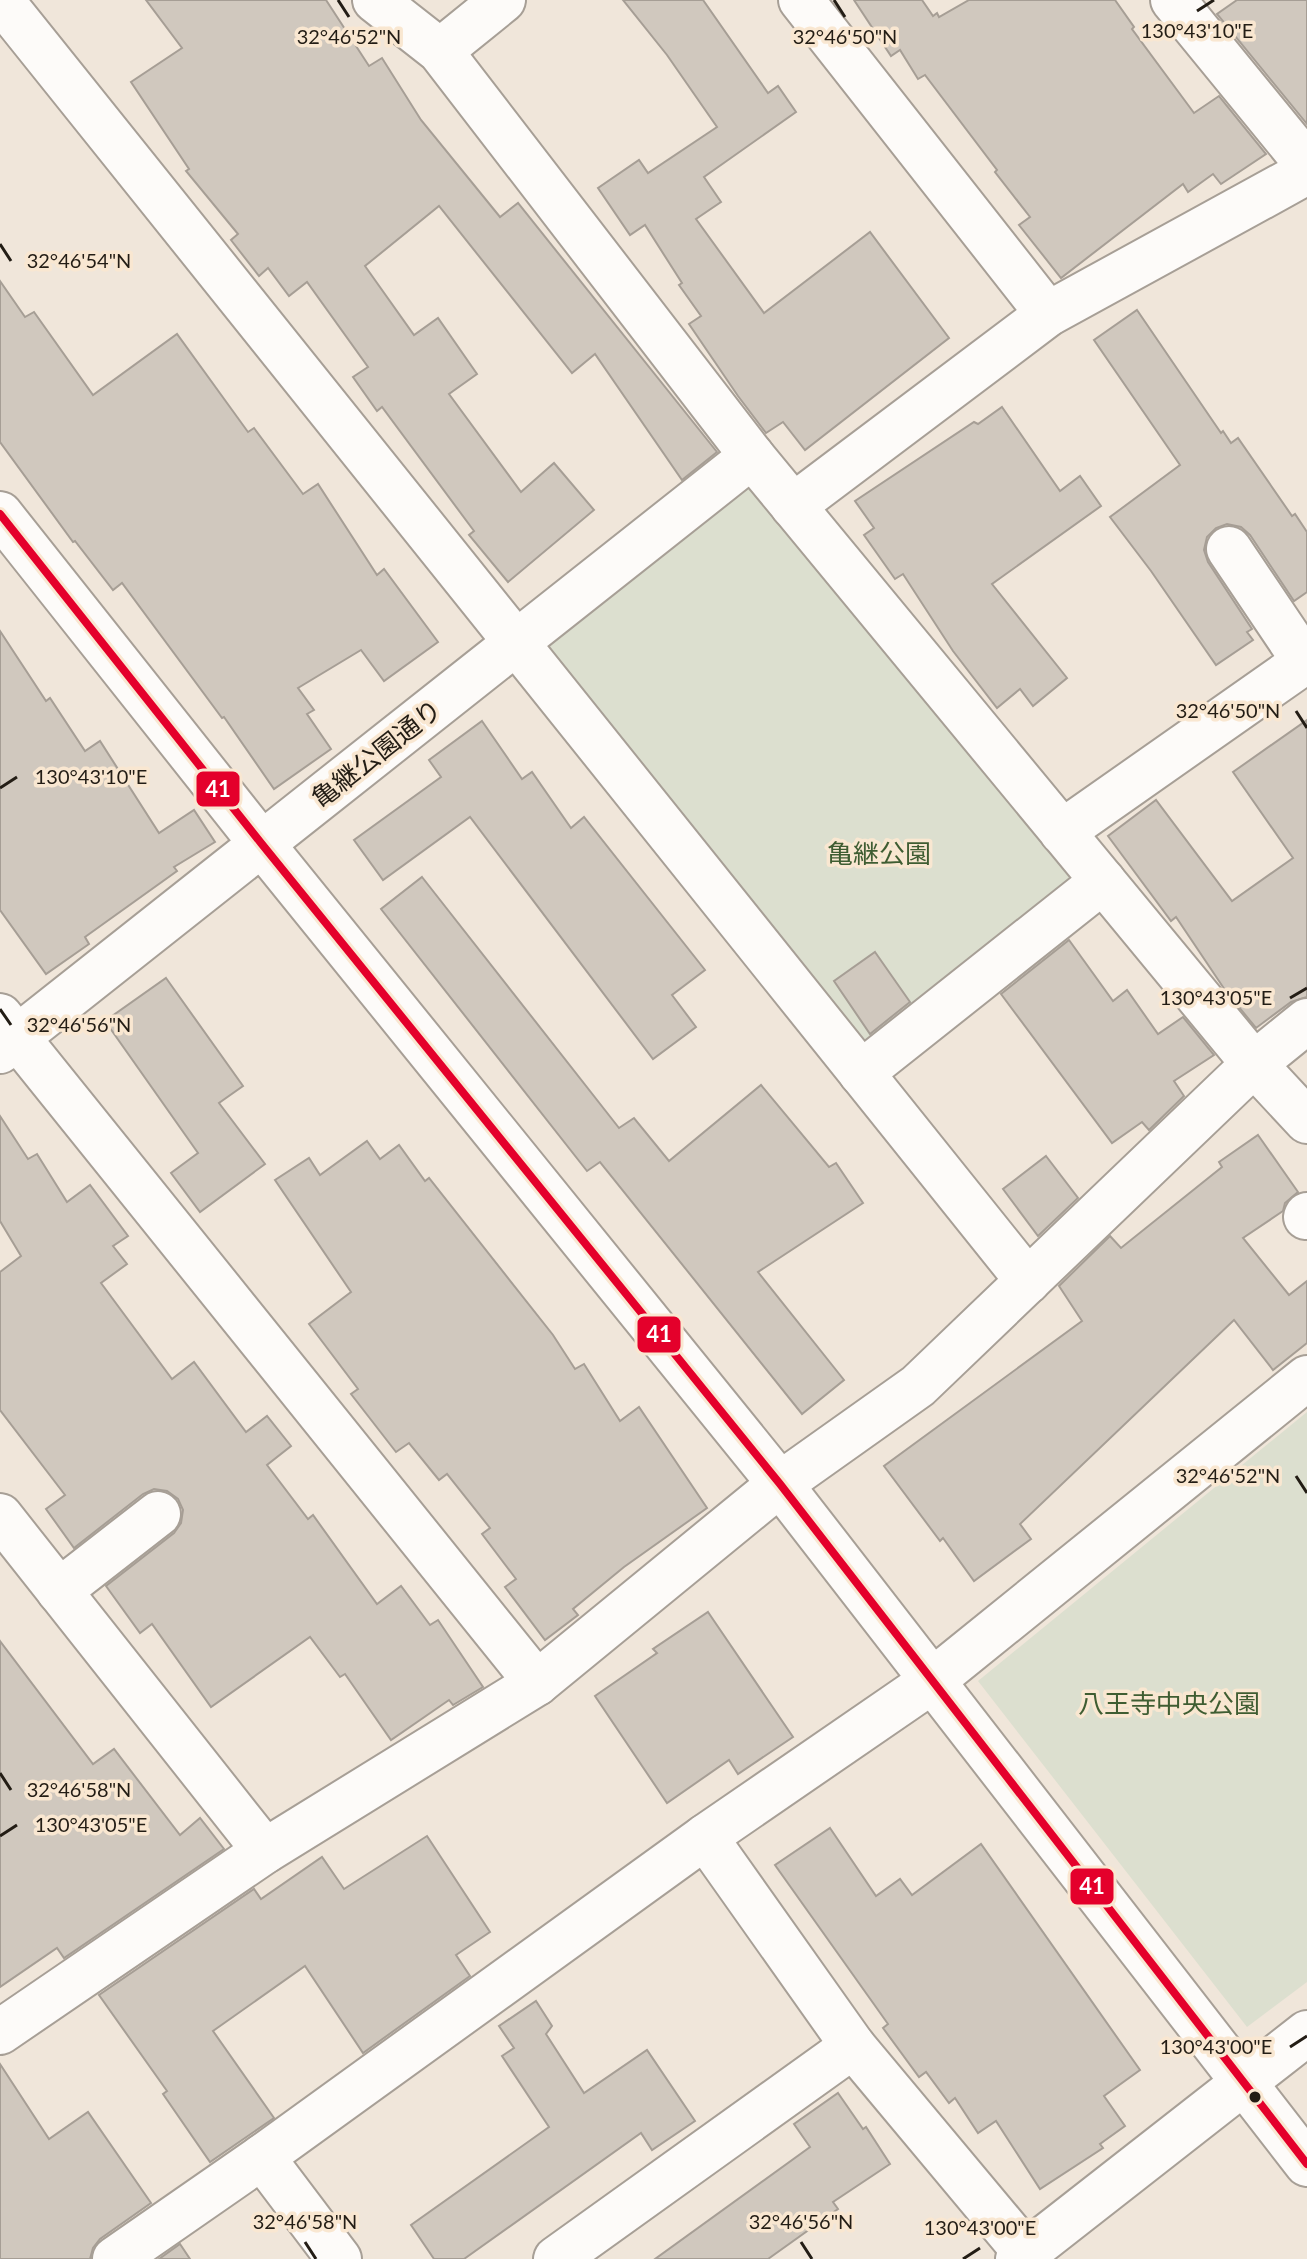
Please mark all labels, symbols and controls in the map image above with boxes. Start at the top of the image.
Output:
text: 130°43'10"E [1141,18,1253,42]
text: 32°46'52"N [297,24,401,48]
text: 32°46'50"N [793,24,897,48]
text: 32°46'54"N [27,248,131,272]
street label: 亀継公園通り [305,692,447,814]
text: 32°46'50"N [1176,698,1280,722]
text: 130°43'10"E [35,764,147,788]
line badge: 41 [195,770,241,808]
text: 41 [205,775,231,802]
park label: 亀継公園 [827,837,931,869]
text: 130°43'05"E [1160,985,1272,1009]
text: 32°46'56"N [27,1012,131,1036]
line badge: 41 [636,1315,682,1354]
text: 41 [646,1320,672,1347]
text: 32°46'52"N [1176,1463,1280,1487]
park label: 八王寺中央公園 [1078,1687,1260,1719]
text: 32°46'58"N [27,1777,131,1801]
text: 130°43'05"E [35,1812,147,1836]
line badge: 41 [1069,1867,1115,1906]
text: 41 [1079,1872,1105,1899]
text: 130°43'00"E [1160,2034,1272,2058]
unlabelled marker [1247,2089,1263,2105]
text: 32°46'58"N [253,2209,357,2233]
text: 32°46'56"N [749,2209,853,2233]
text: 130°43'00"E [924,2215,1036,2239]

